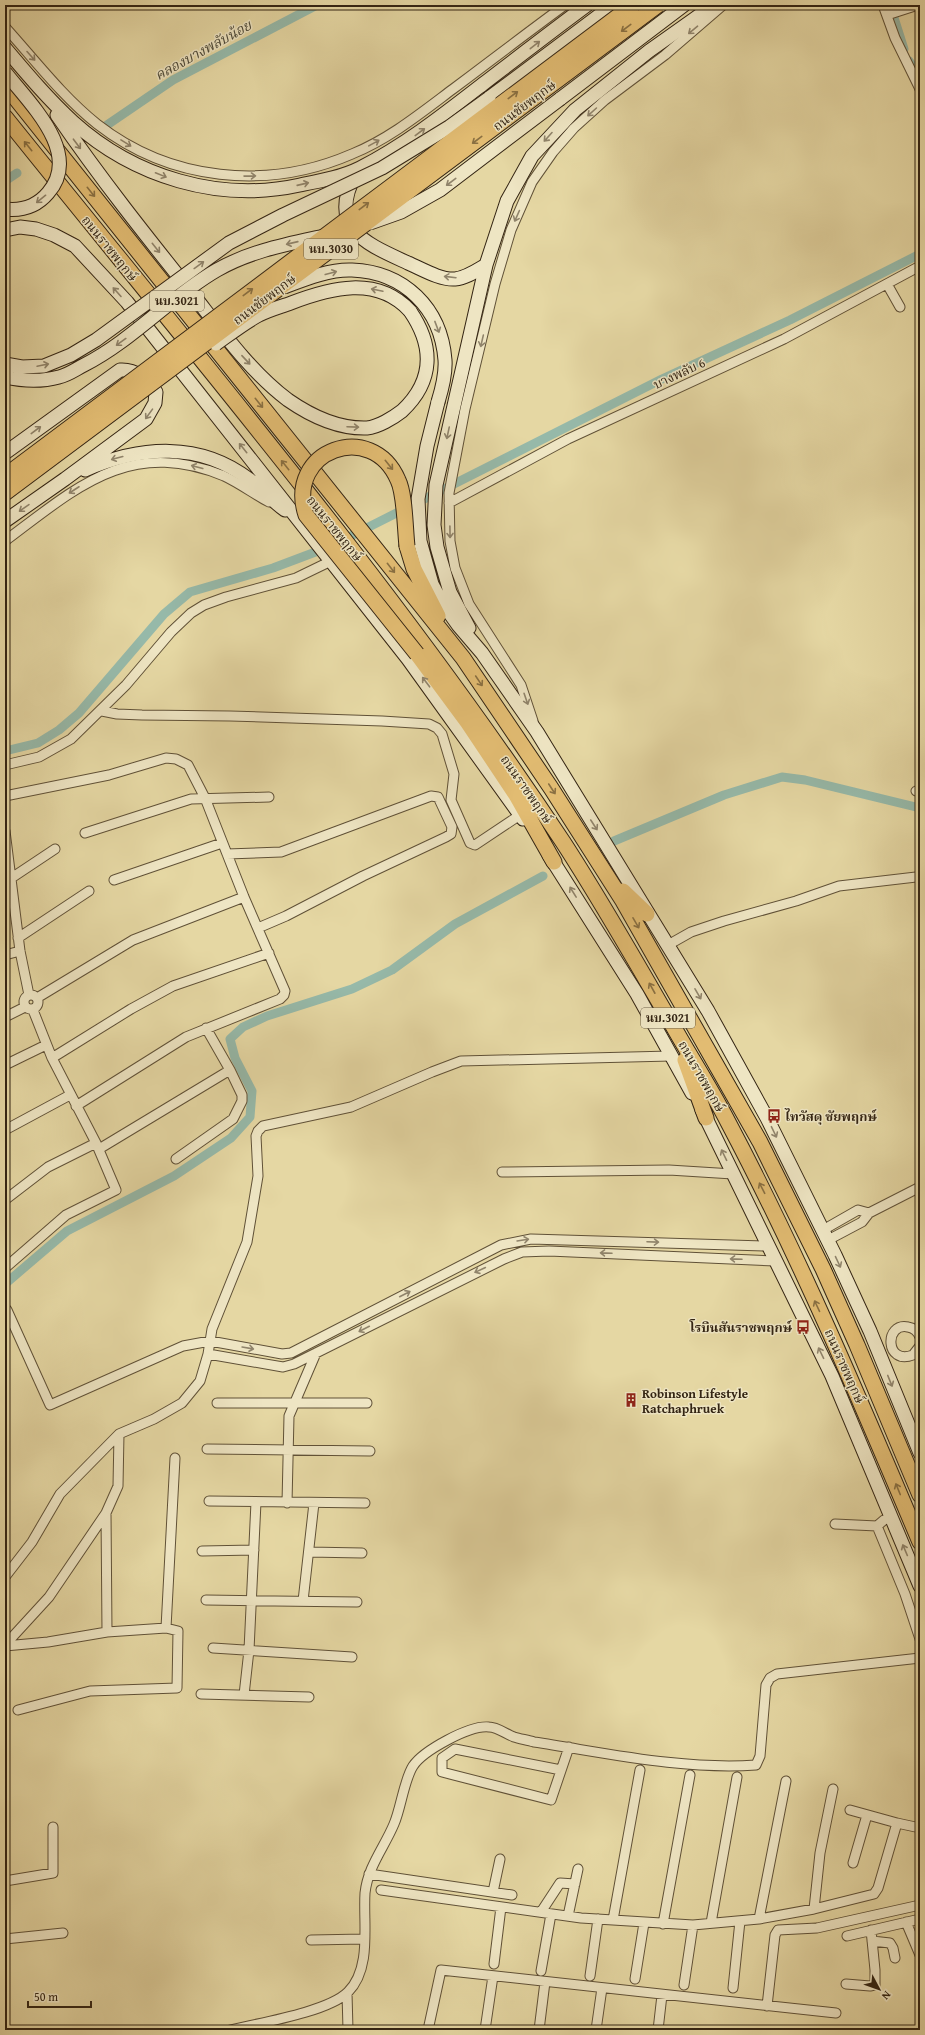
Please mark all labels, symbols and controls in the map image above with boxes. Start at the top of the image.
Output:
water label: คลองบางพลับน้อย [151,14,257,85]
one-way arrow [621,24,632,33]
one-way arrow [688,26,699,35]
one-way arrow [529,40,540,49]
one-way arrow [26,51,36,61]
street label: ถนนชัยพฤกษ์ [489,75,560,135]
one-way arrow [507,91,518,99]
one-way arrow [587,107,597,116]
one-way arrow [415,128,426,136]
one-way arrow [544,132,553,142]
one-way arrow [472,136,483,144]
one-way arrow [73,138,82,149]
one-way arrow [368,138,380,146]
one-way arrow [120,139,131,147]
one-way arrow [24,140,32,151]
one-way arrow [155,172,167,179]
one-way arrow [243,172,256,180]
one-way arrow [445,177,456,186]
one-way arrow [296,180,309,188]
one-way arrow [86,187,95,198]
one-way arrow [36,195,47,204]
one-way arrow [358,202,369,210]
one-way arrow [513,210,520,222]
street label: ถนนราชพฤกษ์ [77,211,142,285]
road number: นบ.3030 [304,239,358,259]
one-way arrow [286,240,299,248]
one-way arrow [151,242,160,253]
one-way arrow [193,261,204,269]
one-way arrow [324,268,337,276]
street label: ถนนชัยพฤกษ์ [229,269,300,329]
one-way arrow [444,274,457,281]
one-way arrow [371,286,384,294]
one-way arrow [113,287,122,297]
one-way arrow [243,288,254,297]
road number: นบ.3021 [150,291,204,311]
one-way arrow [433,320,441,332]
one-way arrow [478,334,485,347]
one-way arrow [115,338,126,346]
street label: บางพลับ 6 [650,353,708,394]
one-way arrow [241,355,251,365]
one-way arrow [37,360,50,368]
one-way arrow [255,398,264,409]
one-way arrow [145,408,153,419]
one-way arrow [346,423,359,431]
one-way arrow [31,426,42,434]
one-way arrow [443,426,451,439]
one-way arrow [238,442,247,453]
one-way arrow [111,454,124,462]
one-way arrow [281,460,289,471]
one-way arrow [385,460,393,471]
one-way arrow [191,463,204,471]
one-way arrow [69,486,80,494]
street label: ถนนราชพฤกษ์ [302,491,367,565]
one-way arrow [18,504,29,512]
one-way arrow [446,525,454,538]
one-way arrow [386,562,395,573]
one-way arrow [475,676,483,687]
one-way arrow [422,677,430,688]
one-way arrow [522,693,530,705]
street label: ถนนราชพฤกษ์ [496,751,557,827]
one-way arrow [548,783,556,795]
one-way arrow [590,819,598,830]
one-way arrow [569,887,577,898]
one-way arrow [632,917,640,929]
one-way arrow [647,983,655,995]
one-way arrow [695,988,703,1000]
road number: นบ.3021 [641,1008,695,1028]
street label: ถนนราชพฤกษ์ [673,1037,730,1116]
place label: ไทวัสดุ ชัยพฤกษ์ [784,1107,877,1126]
bus stop icon: ไทวัสดุ ชัยพฤกษ์ [766,1108,782,1124]
one-way arrow [771,1126,778,1138]
one-way arrow [720,1149,727,1161]
one-way arrow [758,1182,765,1194]
one-way arrow [516,1236,529,1244]
one-way arrow [646,1239,659,1246]
one-way arrow [600,1249,613,1257]
one-way arrow [730,1255,743,1263]
one-way arrow [835,1255,842,1267]
one-way arrow [474,1267,486,1274]
one-way arrow [399,1290,411,1297]
one-way arrow [813,1300,820,1312]
place label: โรบินสันราชพฤกษ์ [689,1318,793,1337]
bus stop icon: โรบินสันราชพฤกษ์ [795,1319,811,1335]
one-way arrow [358,1325,370,1333]
street label: ถนนราชพฤกษ์ [820,1326,869,1407]
one-way arrow [241,1344,254,1352]
one-way arrow [817,1348,824,1360]
one-way arrow [887,1374,895,1386]
place label: Robinson Lifestyle Ratchaphruek [642,1384,748,1418]
building icon: Robinson Lifestyle Ratchaphruek [623,1392,639,1408]
one-way arrow [894,1483,901,1495]
one-way arrow [900,1545,908,1557]
north arrow [859,1969,899,2009]
scale bar [28,1983,91,2009]
text: 50 m [34,1988,58,2005]
text: N [878,1988,895,2004]

